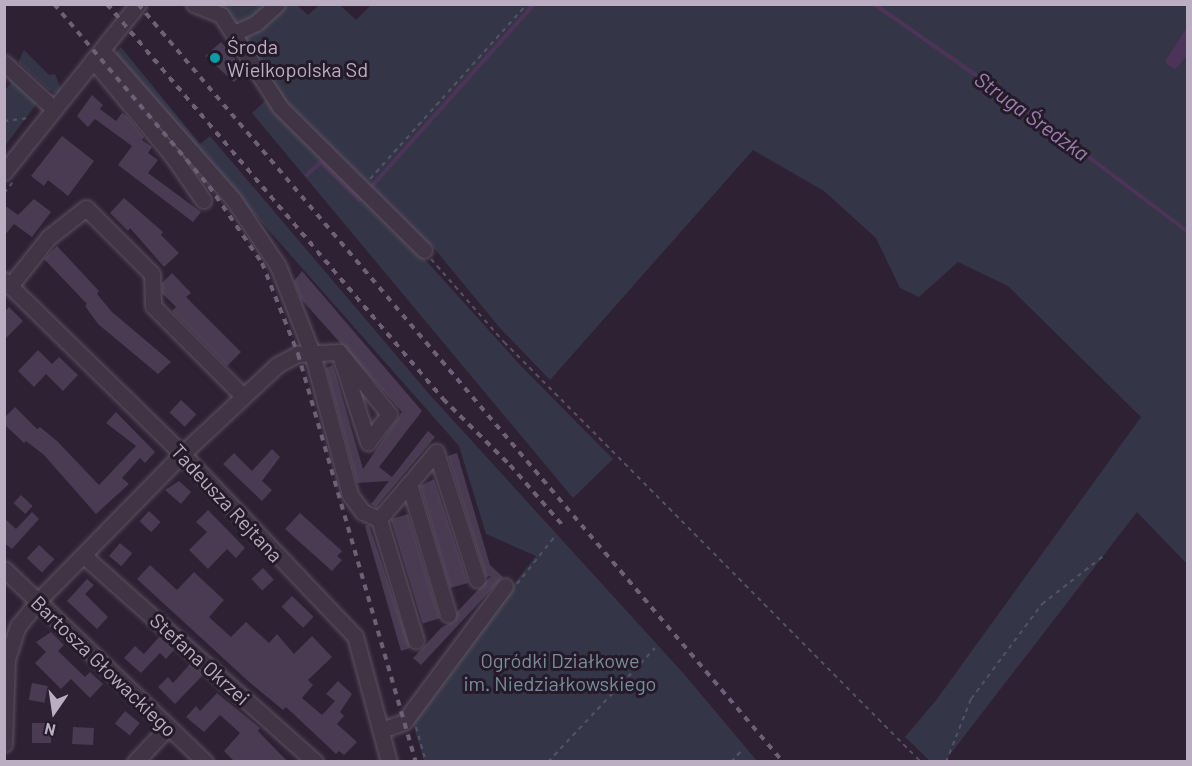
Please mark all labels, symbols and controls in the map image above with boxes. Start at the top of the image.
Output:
place label: Środa Wielkopolska Sd [227,34,368,81]
marker: Środa Wielkopolska Sd [208,51,222,65]
water label: Struga Średzka [970,66,1094,166]
street label: Tadeusza Rejtana [166,439,288,567]
street label: Bartosza Głowackiego [26,590,182,742]
street label: Stefana Okrzei [145,608,255,710]
park label: Ogródki Działkowe im. Niedziałkowskiego [464,649,656,696]
north arrow [24,682,84,742]
text: N [43,720,57,740]

